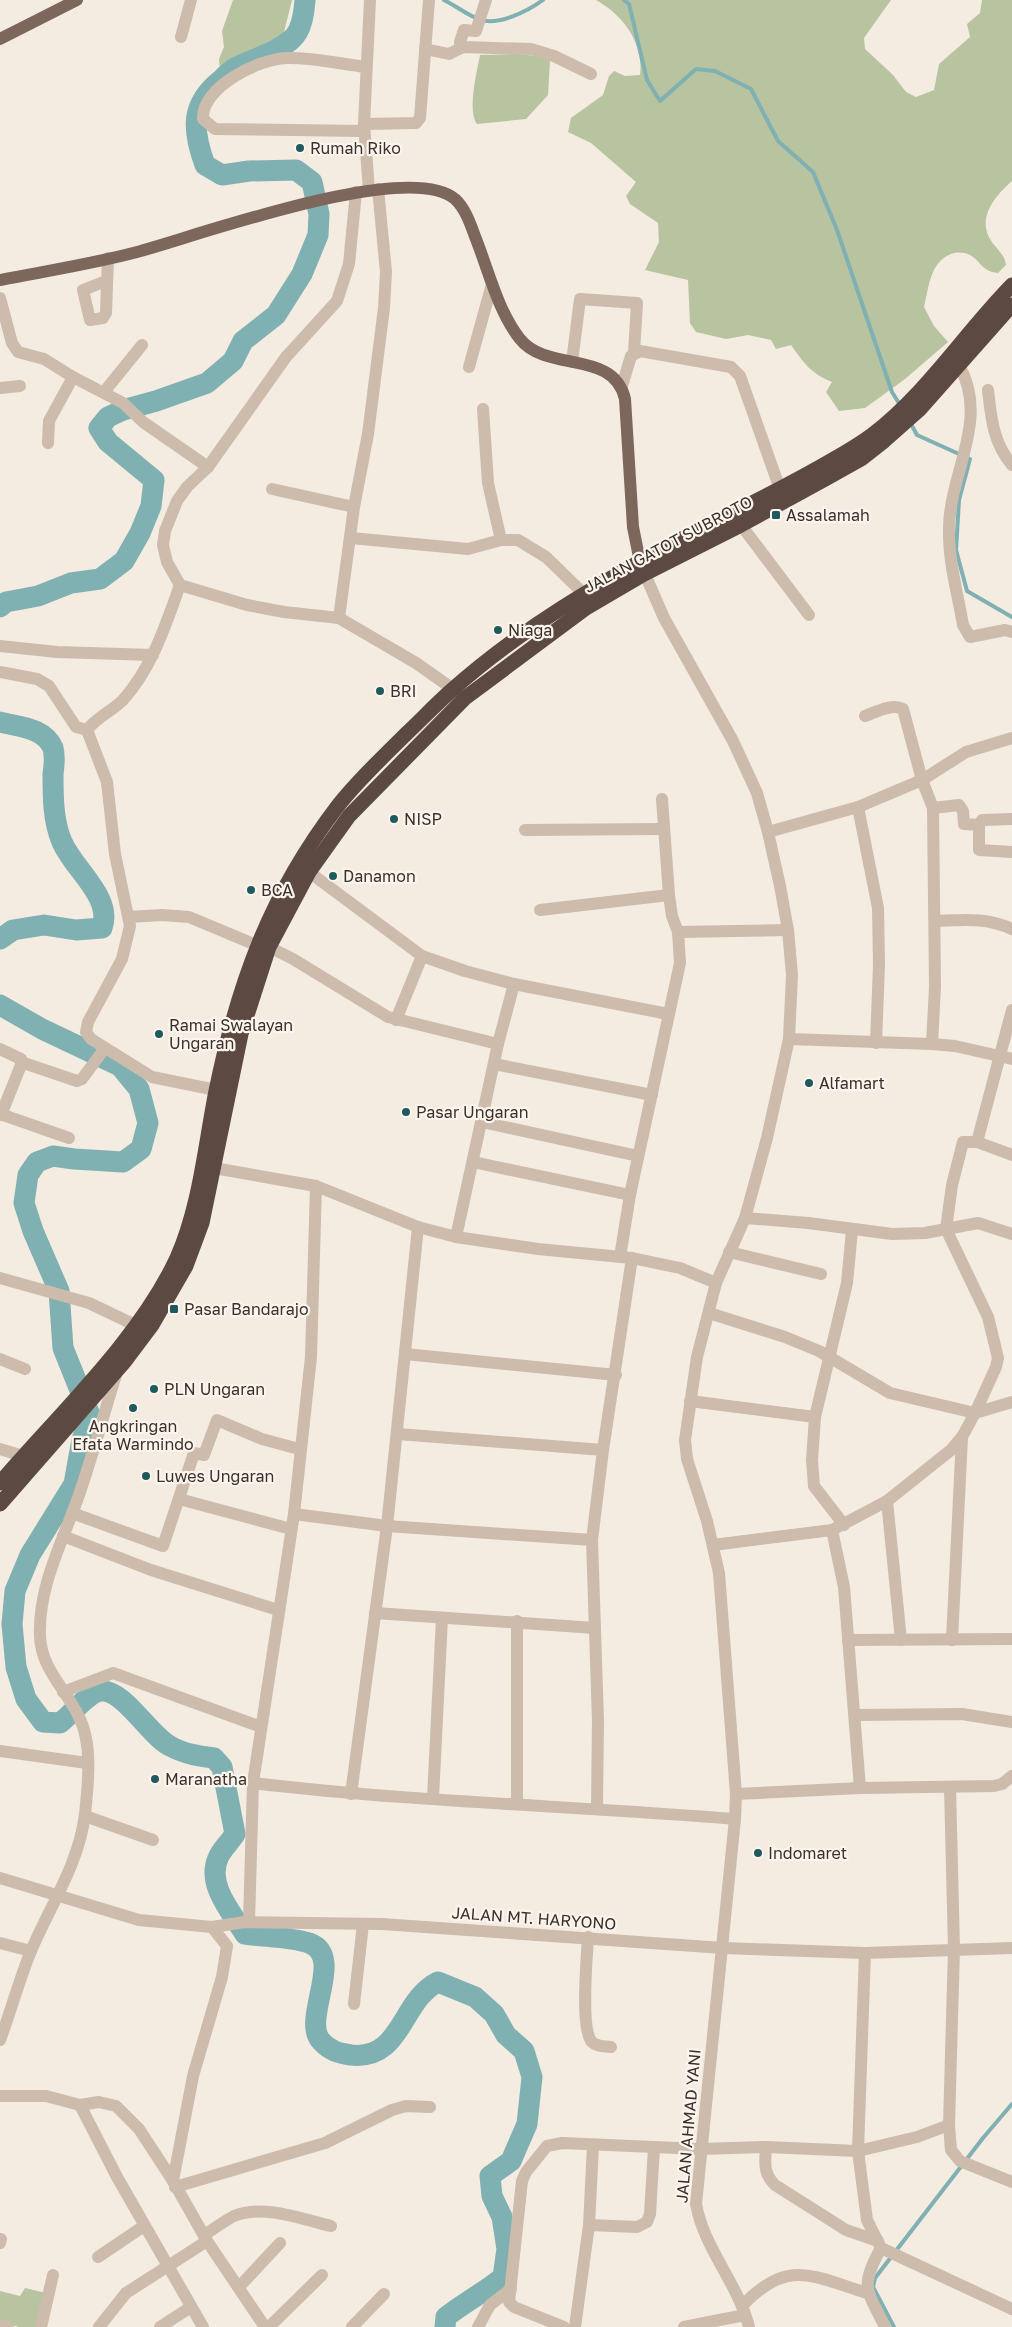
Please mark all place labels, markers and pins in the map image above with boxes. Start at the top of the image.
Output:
place label: Rumah Riko [310,138,401,158]
marker: Rumah Riko [294,142,306,154]
place label: Assalamah [786,505,870,525]
marker: Assalamah [770,509,782,521]
place label: Niaga [508,620,552,640]
marker: Niaga [492,624,504,636]
place label: BRI [390,681,417,701]
marker: BRI [374,685,386,697]
place label: NISP [404,809,442,829]
marker: NISP [388,813,400,825]
place label: Danamon [343,866,416,886]
marker: Danamon [327,870,339,882]
place label: BCA [261,880,293,900]
marker: BCA [245,884,257,896]
place label: Ramai Swalayan Ungaran [169,1015,293,1053]
marker: Ramai Swalayan Ungaran [153,1028,165,1040]
place label: Alfamart [819,1073,885,1093]
marker: Alfamart [803,1077,815,1089]
place label: Pasar Ungaran [416,1102,528,1122]
marker: Pasar Ungaran [400,1106,412,1118]
place label: Pasar Bandarajo [184,1299,309,1319]
marker: Pasar Bandarajo [168,1303,180,1315]
place label: PLN Ungaran [164,1379,265,1399]
marker: PLN Ungaran [148,1383,160,1395]
marker: Angkringan Efata Warmindo [127,1402,139,1414]
place label: Angkringan Efata Warmindo [72,1416,194,1454]
place label: Luwes Ungaran [156,1466,274,1486]
marker: Luwes Ungaran [140,1470,152,1482]
place label: Maranatha [165,1769,247,1789]
marker: Maranatha [149,1773,161,1785]
place label: Indomaret [768,1843,847,1863]
marker: Indomaret [752,1847,764,1859]

